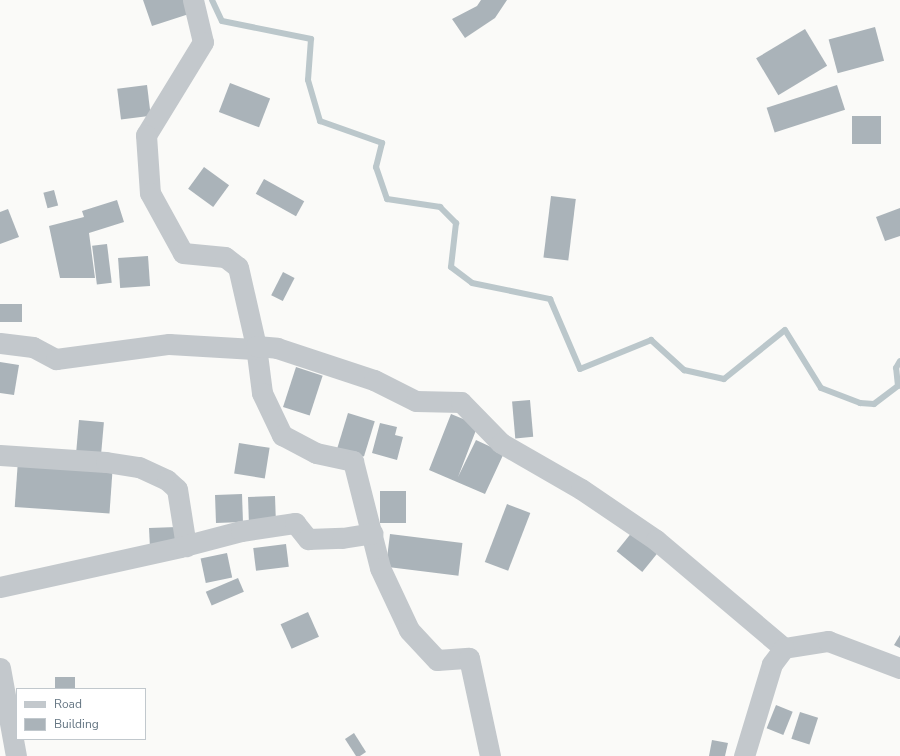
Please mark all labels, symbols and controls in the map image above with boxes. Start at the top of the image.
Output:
legend [16,688,146,740]
text: Road [54,696,82,712]
text: Building [54,716,99,732]

